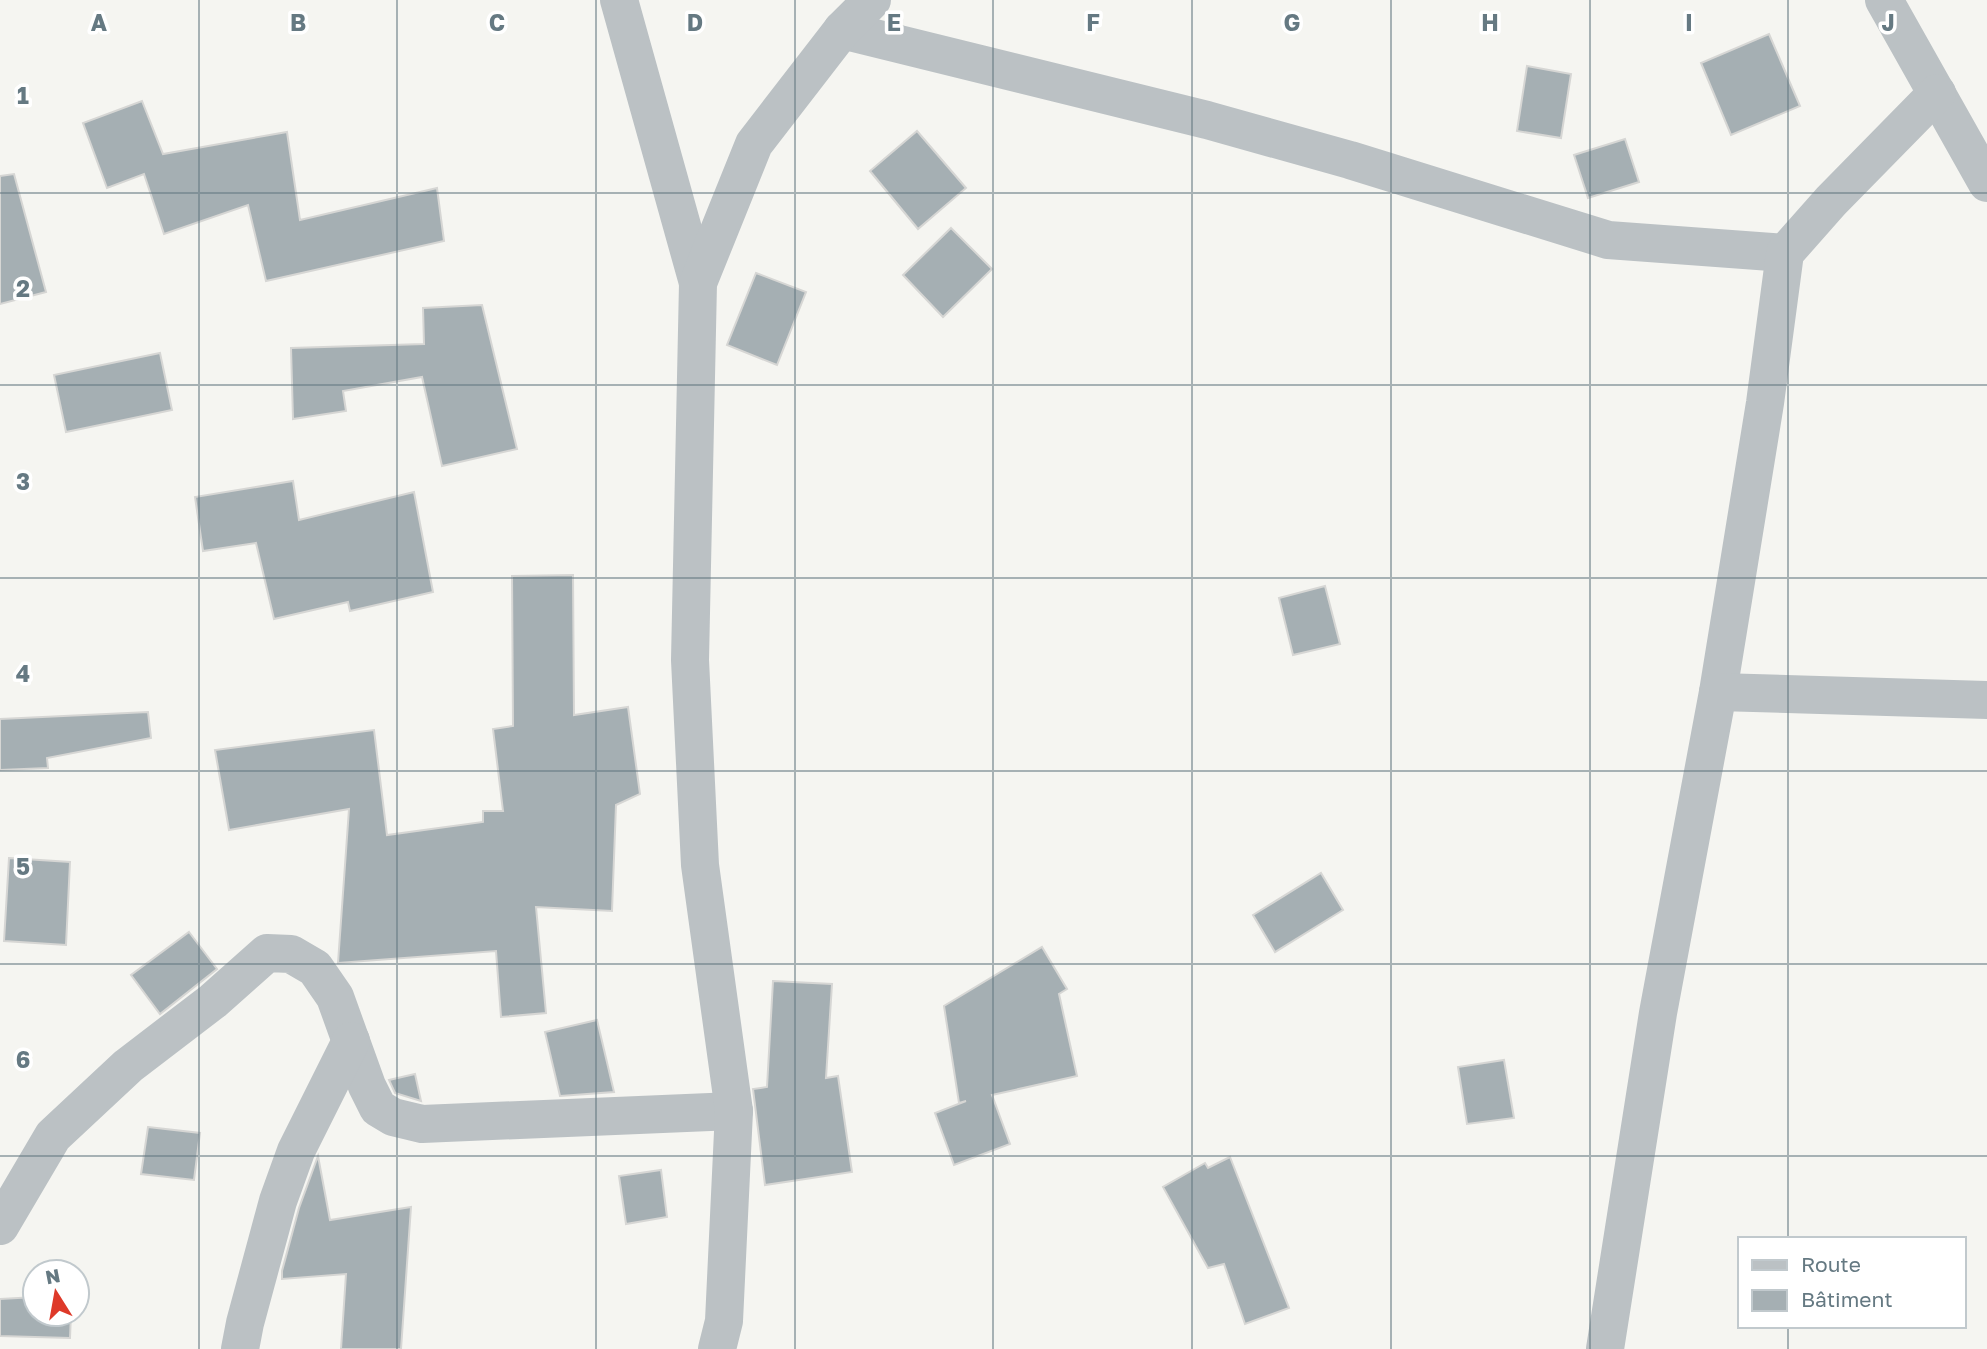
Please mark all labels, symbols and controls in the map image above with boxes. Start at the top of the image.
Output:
text: A [91,8,108,36]
text: B [290,8,306,36]
text: C [489,8,505,36]
text: D [687,8,703,36]
text: E [887,8,901,36]
text: F [1086,8,1100,36]
text: G [1284,8,1300,36]
text: H [1481,8,1499,36]
text: I [1685,8,1693,36]
text: J [1881,8,1895,36]
text: 1 [17,81,29,109]
text: 2 [16,274,30,302]
text: 3 [16,467,30,495]
text: 4 [16,659,30,687]
text: 5 [16,852,30,880]
text: 6 [16,1045,30,1073]
legend [1738,1237,1966,1328]
text: Route [1801,1251,1861,1277]
north arrow [21,1258,91,1328]
text: N [43,1263,62,1288]
text: Bâtiment [1801,1286,1893,1312]

